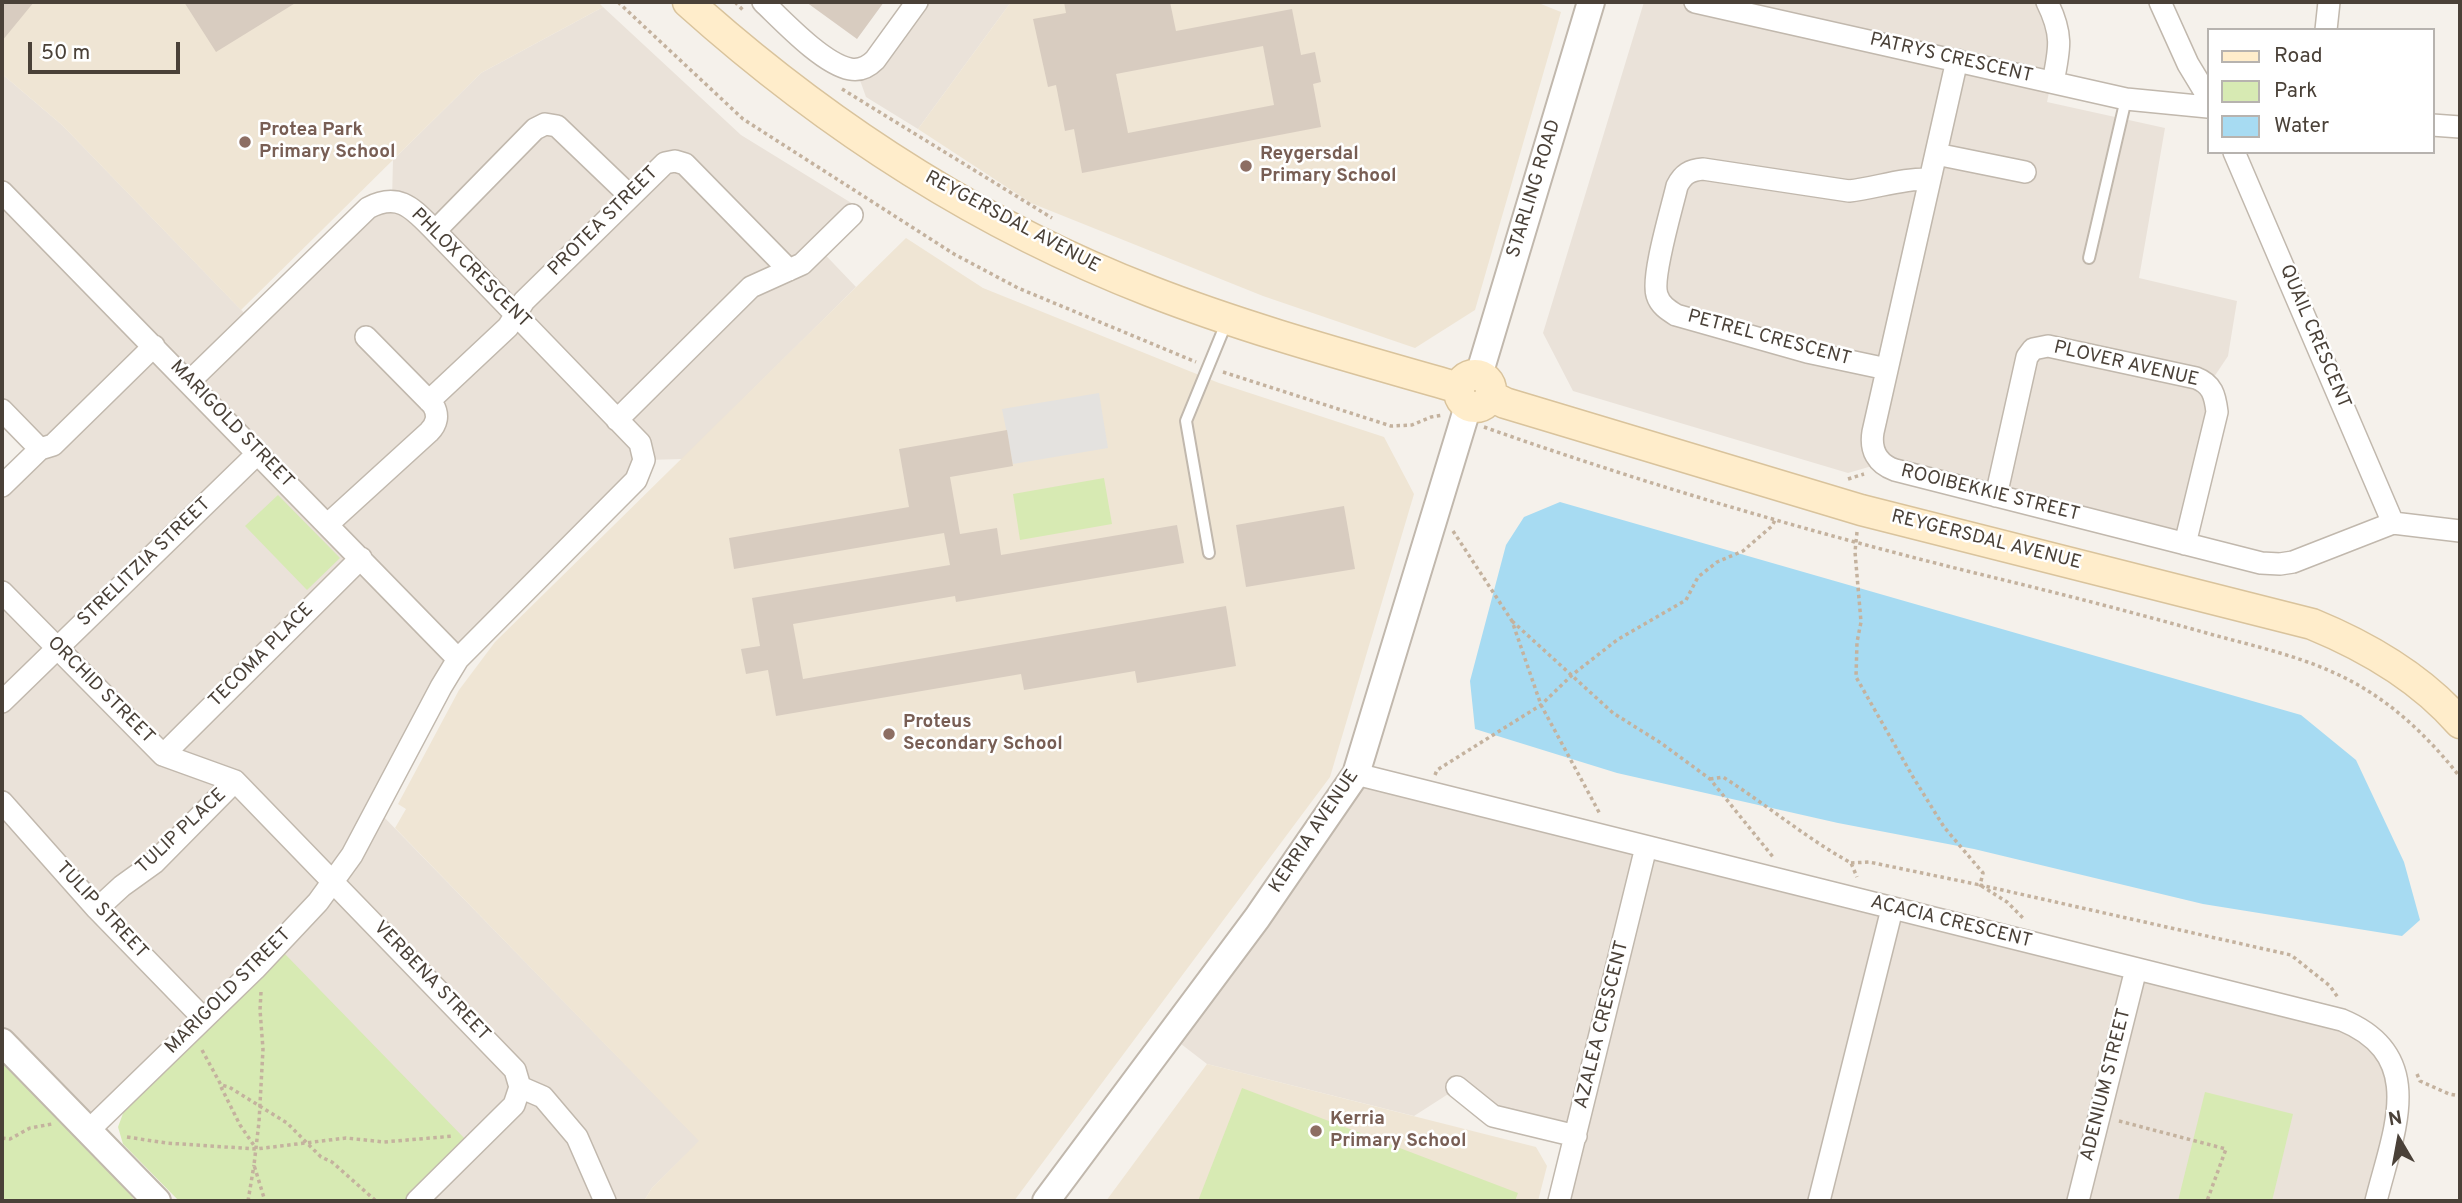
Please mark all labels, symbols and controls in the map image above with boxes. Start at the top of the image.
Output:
scale bar [32,28,184,72]
legend [2206,28,2434,154]
street label: PATRYS CRESCENT [1867,29,2035,89]
text: 50 m [41,40,90,67]
text: Road [2274,43,2323,70]
text: Park [2274,78,2317,105]
text: Water [2274,113,2329,140]
street label: STARLING ROAD [1503,117,1567,261]
place label: Protea Park Primary School [259,120,395,164]
marker: Protea Park Primary School [237,134,253,150]
place label: Reygersdal Primary School [1260,144,1396,188]
marker: Reygersdal Primary School [1238,158,1254,174]
street label: PROTEA STREET [544,162,664,282]
street label: REYGERSDAL AVENUE [921,167,1103,279]
street label: PHLOX CRESCENT [405,204,535,334]
street label: QUAIL CRESCENT [2273,262,2355,412]
street label: PETREL CRESCENT [1685,306,1853,372]
street label: PLOVER AVENUE [2051,337,2201,393]
street label: MARIGOLD STREET [164,356,298,494]
street label: ROOIBEKKIE STREET [1898,461,2082,527]
street label: STRELITZIA STREET [74,494,216,632]
street label: REYGERSDAL AVENUE [1889,506,2083,576]
street label: TECOMA PLACE [205,599,319,713]
street label: ORCHID STREET [42,633,158,749]
place label: Proteus Secondary School [903,712,1063,756]
marker: Proteus Secondary School [881,726,897,742]
street label: KERRIA AVENUE [1265,766,1365,898]
street label: TULIP PLACE [132,784,232,880]
street label: TULIP STREET [50,858,152,964]
street label: ACACIA CRESCENT [1868,892,2034,954]
street label: VERBENA STREET [368,917,494,1047]
street label: MARIGOLD STREET [161,924,297,1060]
street label: AZALEA CRESCENT [1571,939,1635,1111]
street label: ADENIUM STREET [2077,1006,2137,1164]
north arrow [2364,1105,2434,1175]
text: N [2387,1106,2404,1132]
place label: Kerria Primary School [1330,1109,1466,1153]
marker: Kerria Primary School [1308,1123,1324,1139]

